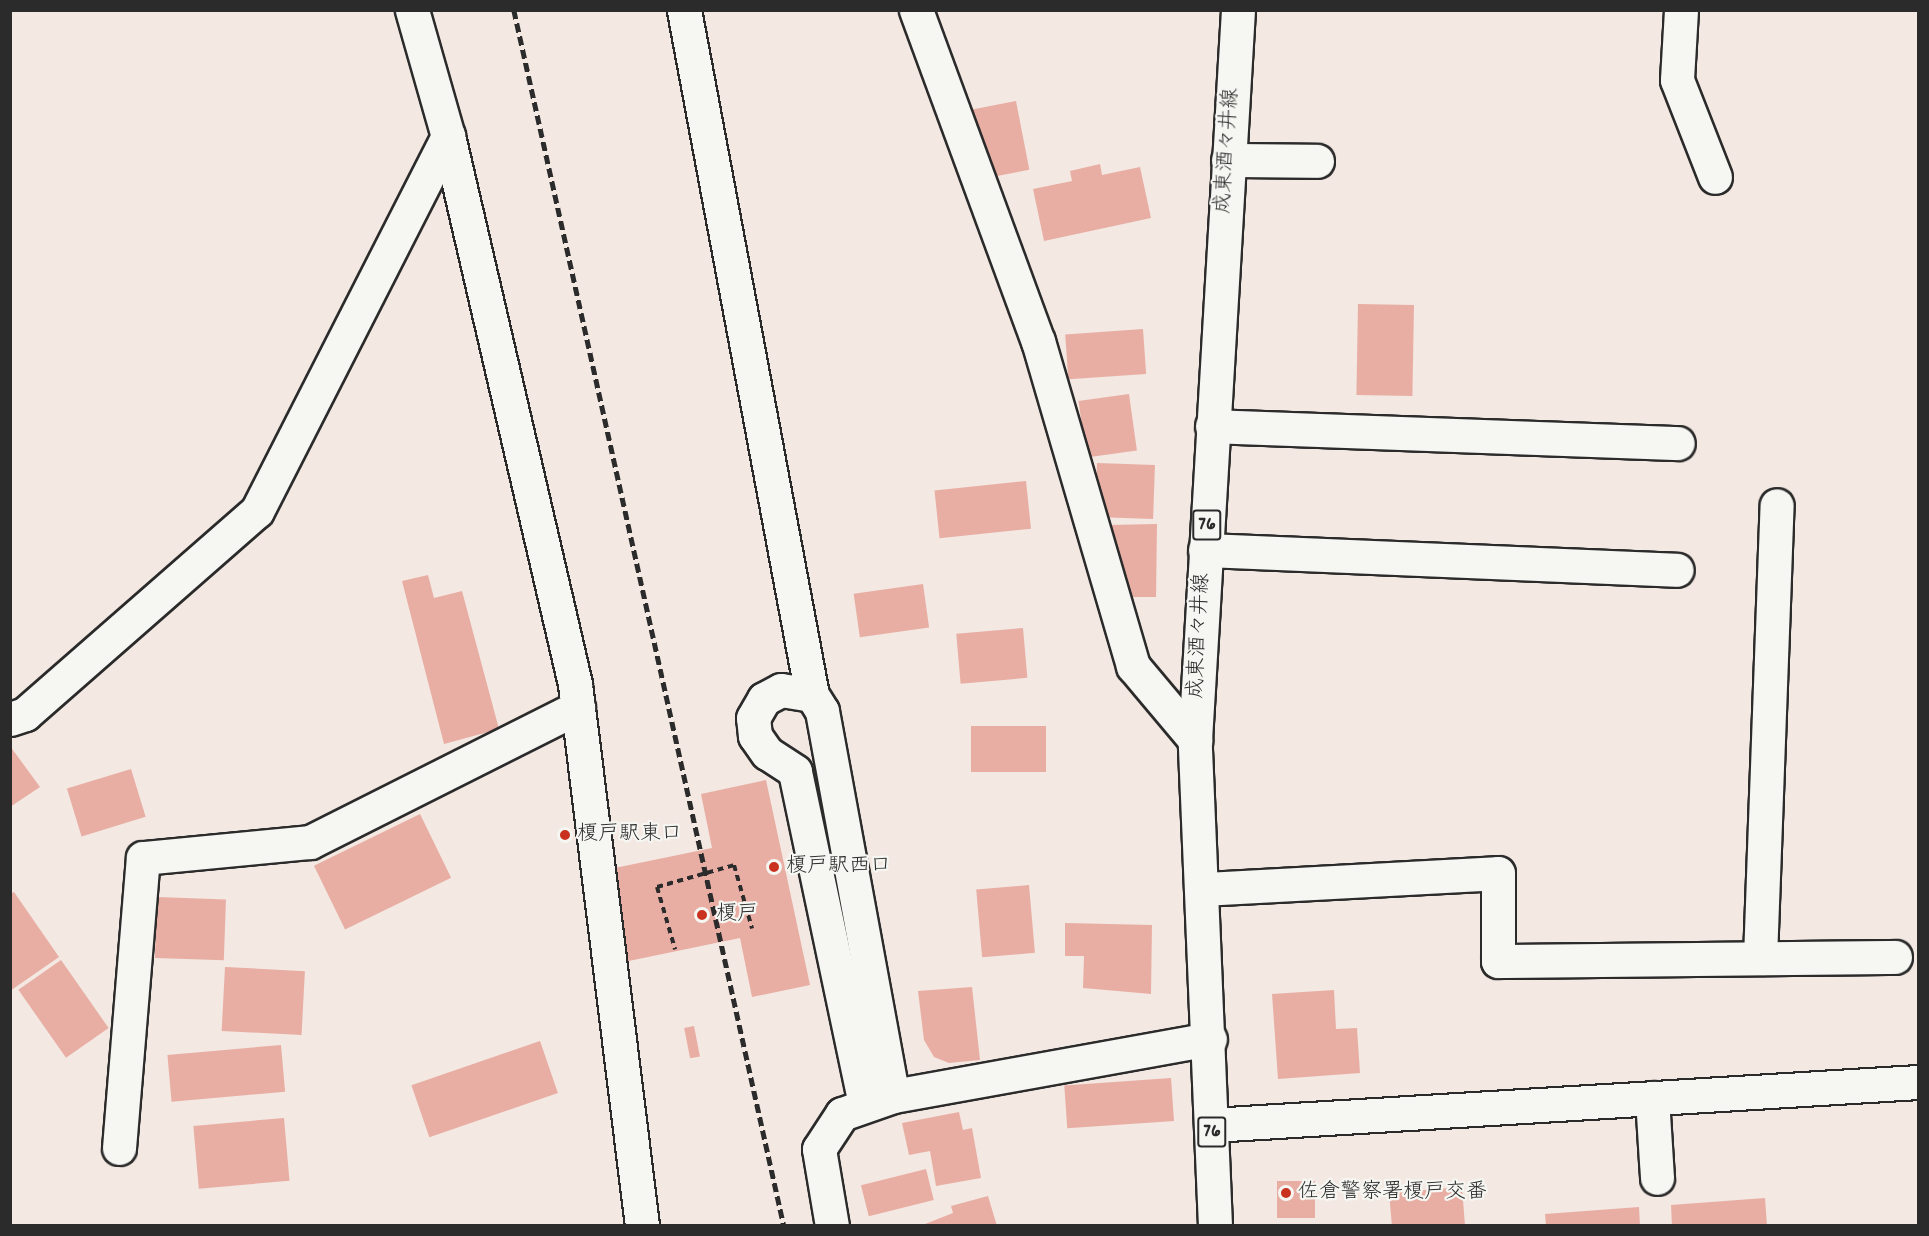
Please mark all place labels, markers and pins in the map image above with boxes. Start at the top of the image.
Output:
place label: 榎戸駅東口 [577,822,682,848]
marker: 榎戸駅東口 [558,828,572,842]
place label: 榎戸駅西口 [786,854,891,880]
marker: 榎戸駅西口 [767,860,781,874]
place label: 榎戸 [716,902,758,928]
marker: 榎戸 [693,906,711,924]
place label: 佐倉警察署榎戸交番 [1298,1180,1487,1206]
marker: 佐倉警察署榎戸交番 [1279,1186,1293,1200]

